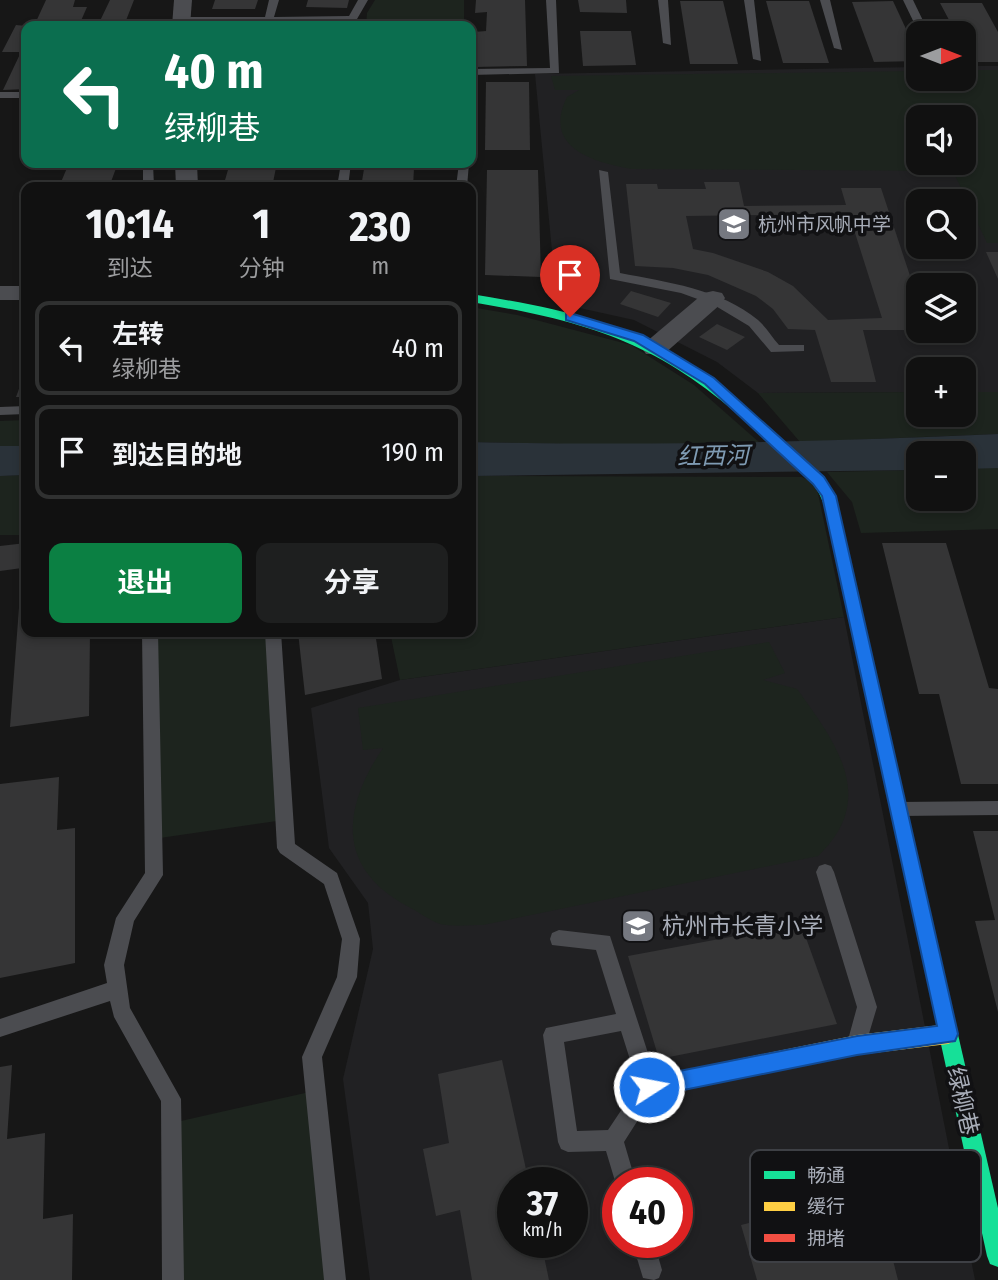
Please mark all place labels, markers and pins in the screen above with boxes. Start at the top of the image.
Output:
school or university icon: 杭州市风帆中学 [715,205,753,243]
place label: 杭州市风帆中学 [758,213,891,236]
pin [540,245,600,317]
school or university icon: 杭州市长青小学 [619,907,657,945]
place label: 杭州市长青小学 [662,912,823,940]

